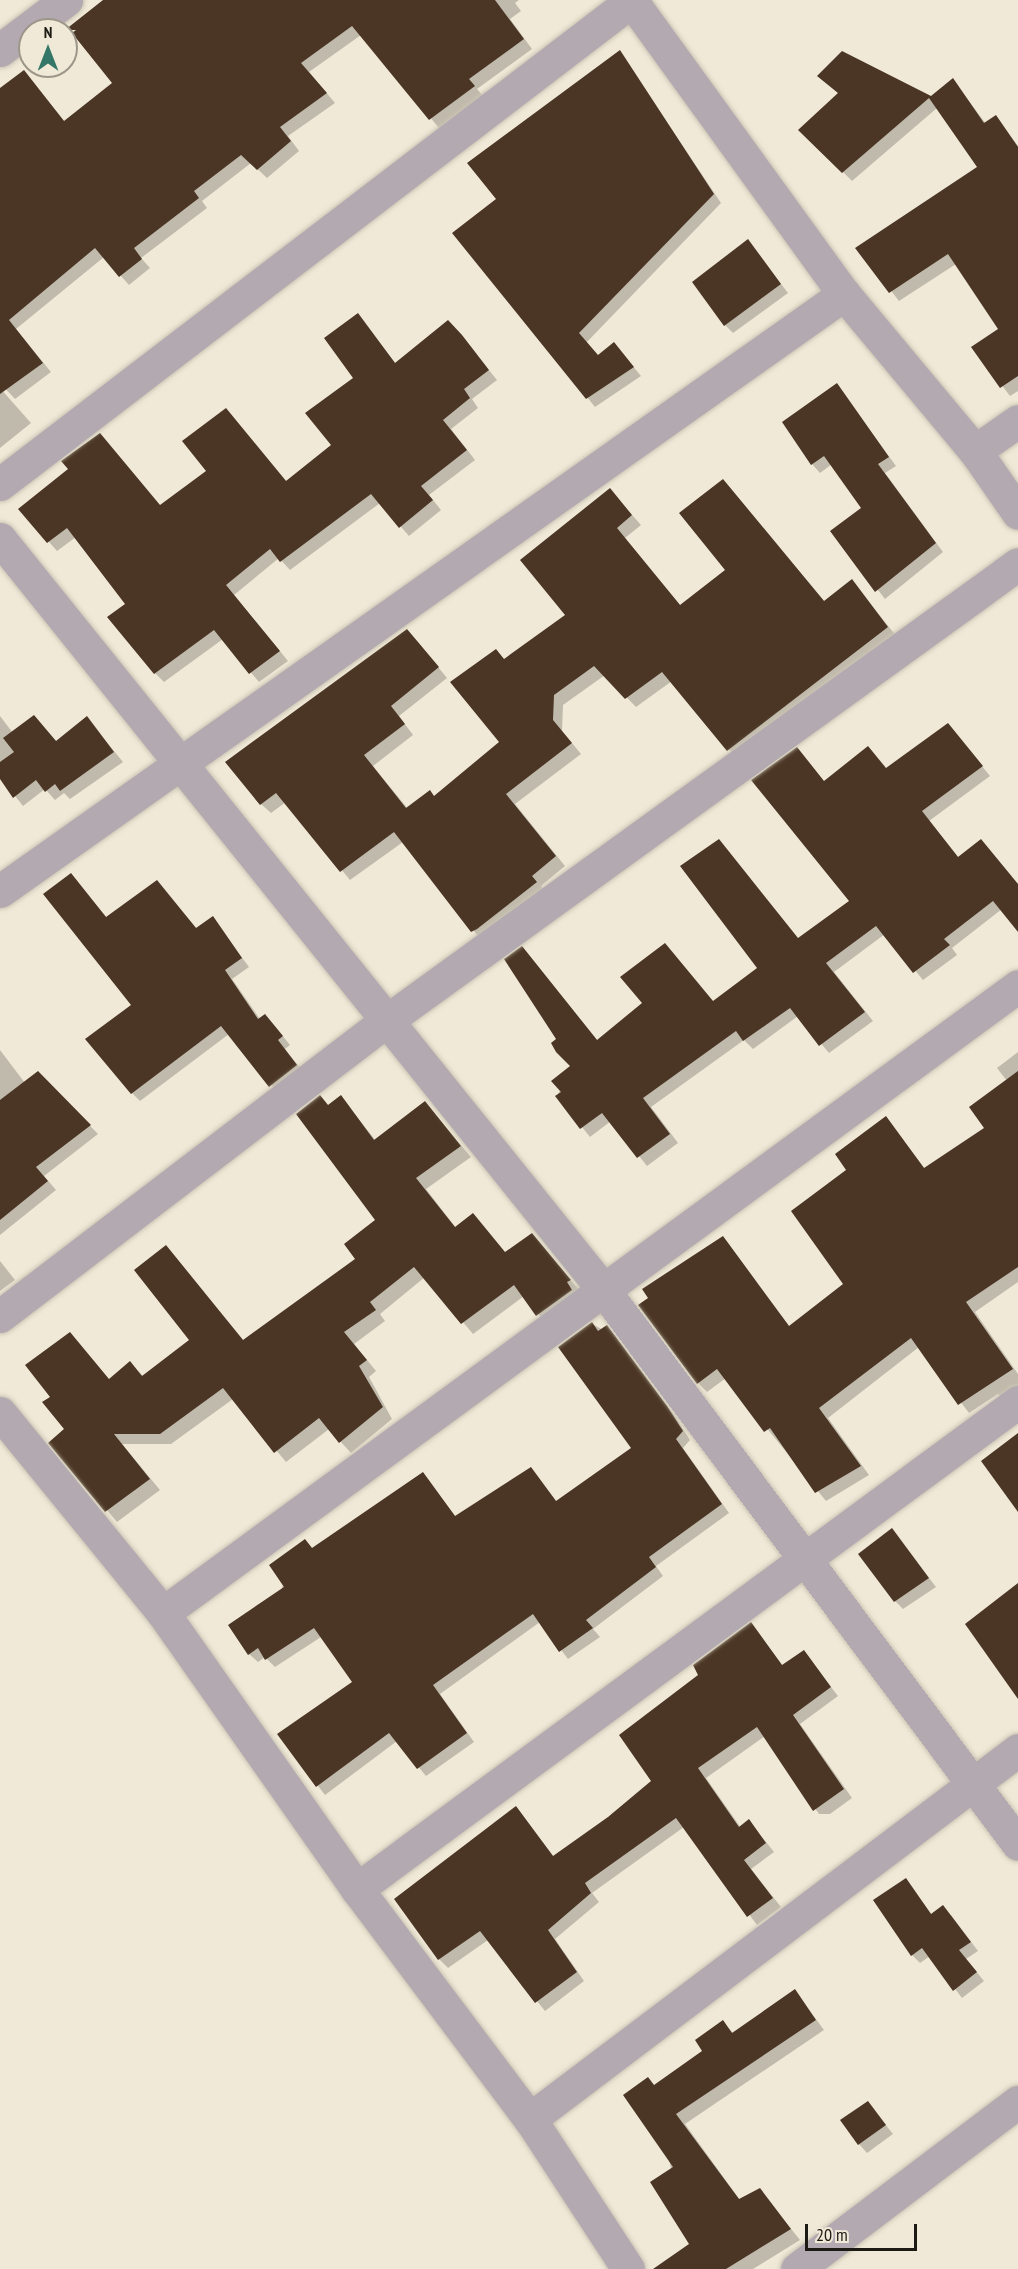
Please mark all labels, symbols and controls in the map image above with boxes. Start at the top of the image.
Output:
north arrow [18,18,78,78]
text: N [44,22,52,42]
scale bar [808,2212,920,2250]
text: 20 m [816,2223,848,2246]

